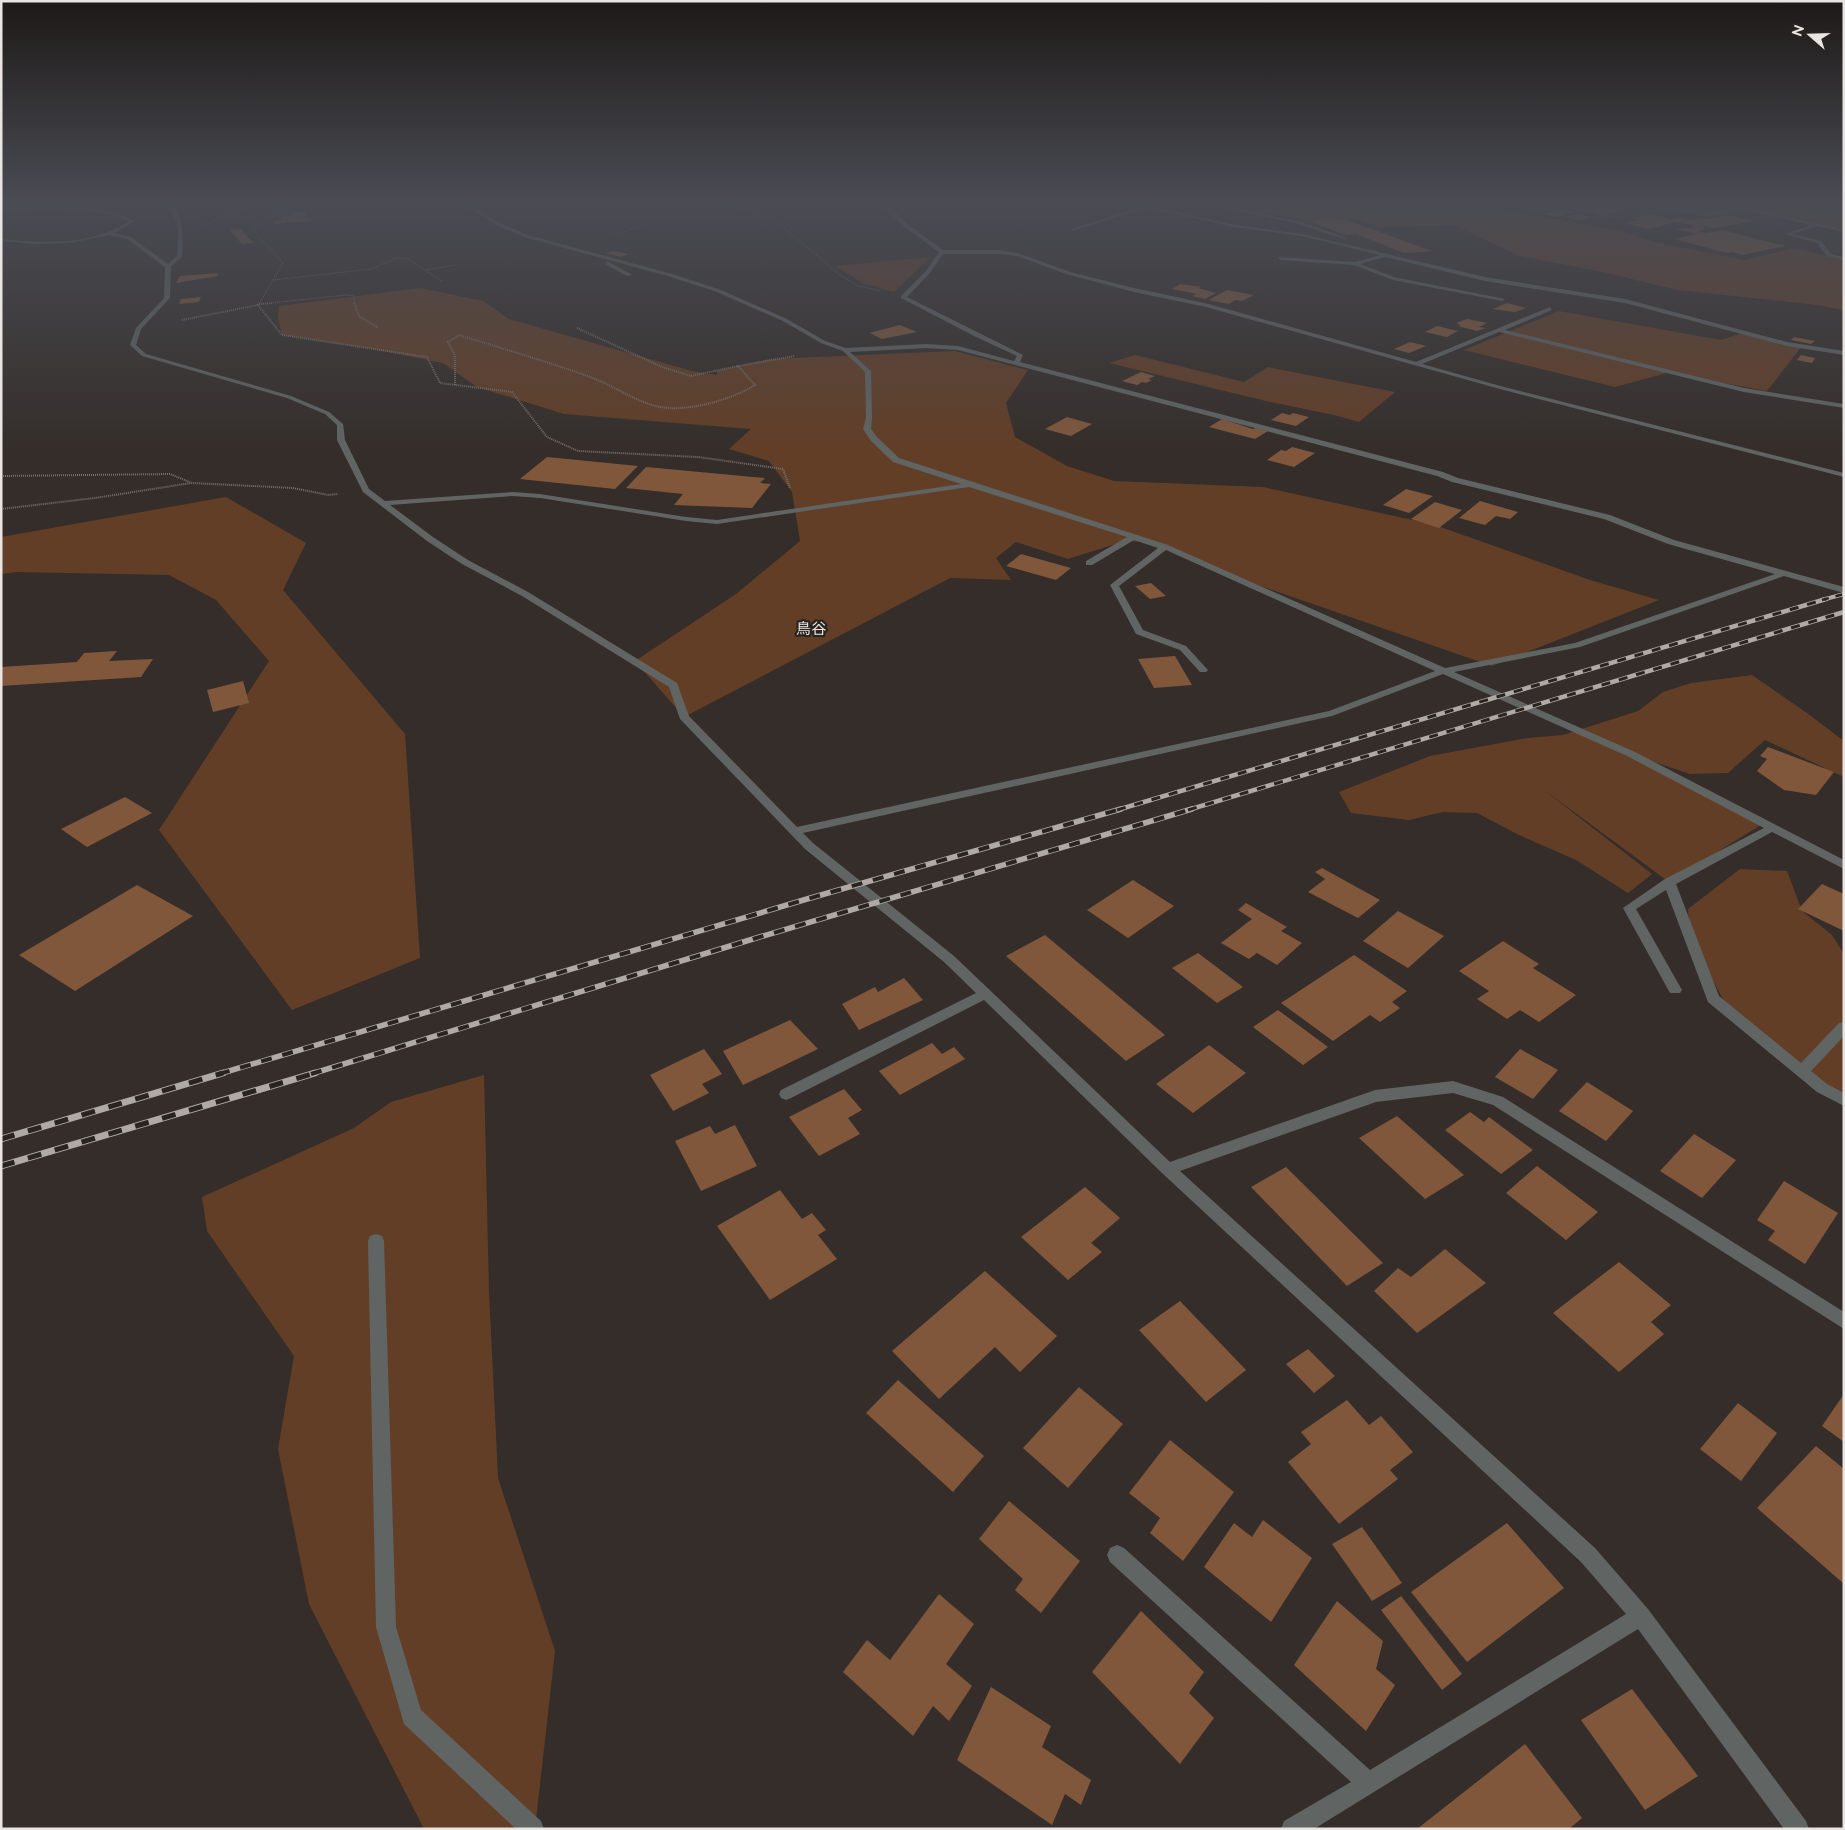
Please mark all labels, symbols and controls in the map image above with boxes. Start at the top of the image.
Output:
north arrow [1785,10,1835,60]
text: N [1788,23,1807,38]
district label: 鳥谷 [796,620,826,638]

